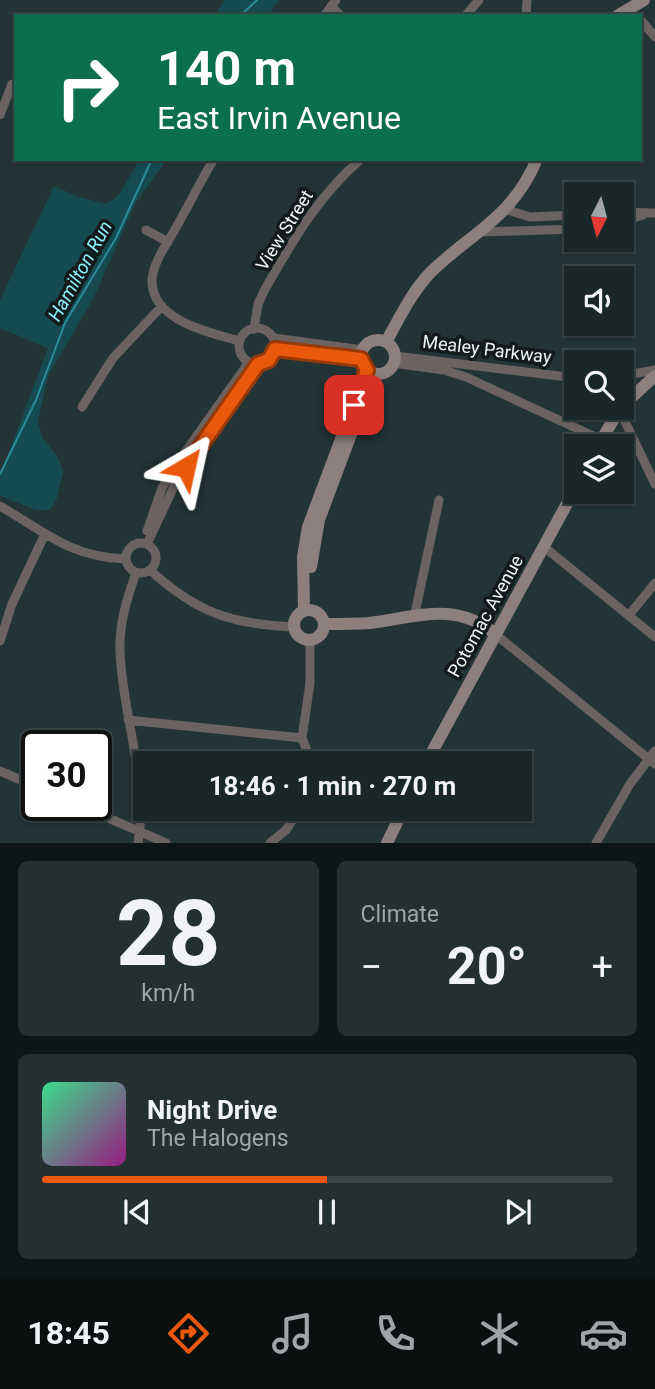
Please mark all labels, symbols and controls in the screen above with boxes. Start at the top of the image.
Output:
text: 140 m [157,40,296,97]
icon: right [42,42,133,133]
text: East Irvin Avenue [157,99,401,137]
north arrow [564,182,634,252]
map controls [564,182,634,504]
street label: View Street [251,186,317,274]
water label: Hamilton Run [43,217,117,325]
button: sound [564,266,634,336]
street label: Mealey Parkway [421,331,553,367]
button: search [564,350,634,420]
pin [324,375,384,435]
icon: arrive [335,386,373,424]
position arrow [149,430,223,504]
button: layers [564,434,634,504]
street label: Potomac Avenue [443,552,527,680]
speed limit sign: 30 [21,730,112,821]
text: 18:46 · 1 min · 270 m [209,771,456,801]
text: 28 [116,881,220,987]
text: Climate [361,901,439,928]
text: 20° [447,936,527,997]
text: − [361,945,382,989]
text: + [591,945,613,989]
text: km/h [141,980,195,1007]
text: Night Drive [147,1095,277,1125]
text: The Halogens [147,1125,289,1152]
icon: previous [118,1193,156,1231]
icon: pause [308,1193,346,1231]
icon: next [499,1193,537,1231]
icon: directions [164,1309,213,1358]
icon: music [268,1309,317,1358]
icon: phone [371,1309,420,1358]
icon: climate [475,1309,524,1358]
icon: car [579,1309,628,1358]
text: 18:45 [27,1314,110,1352]

